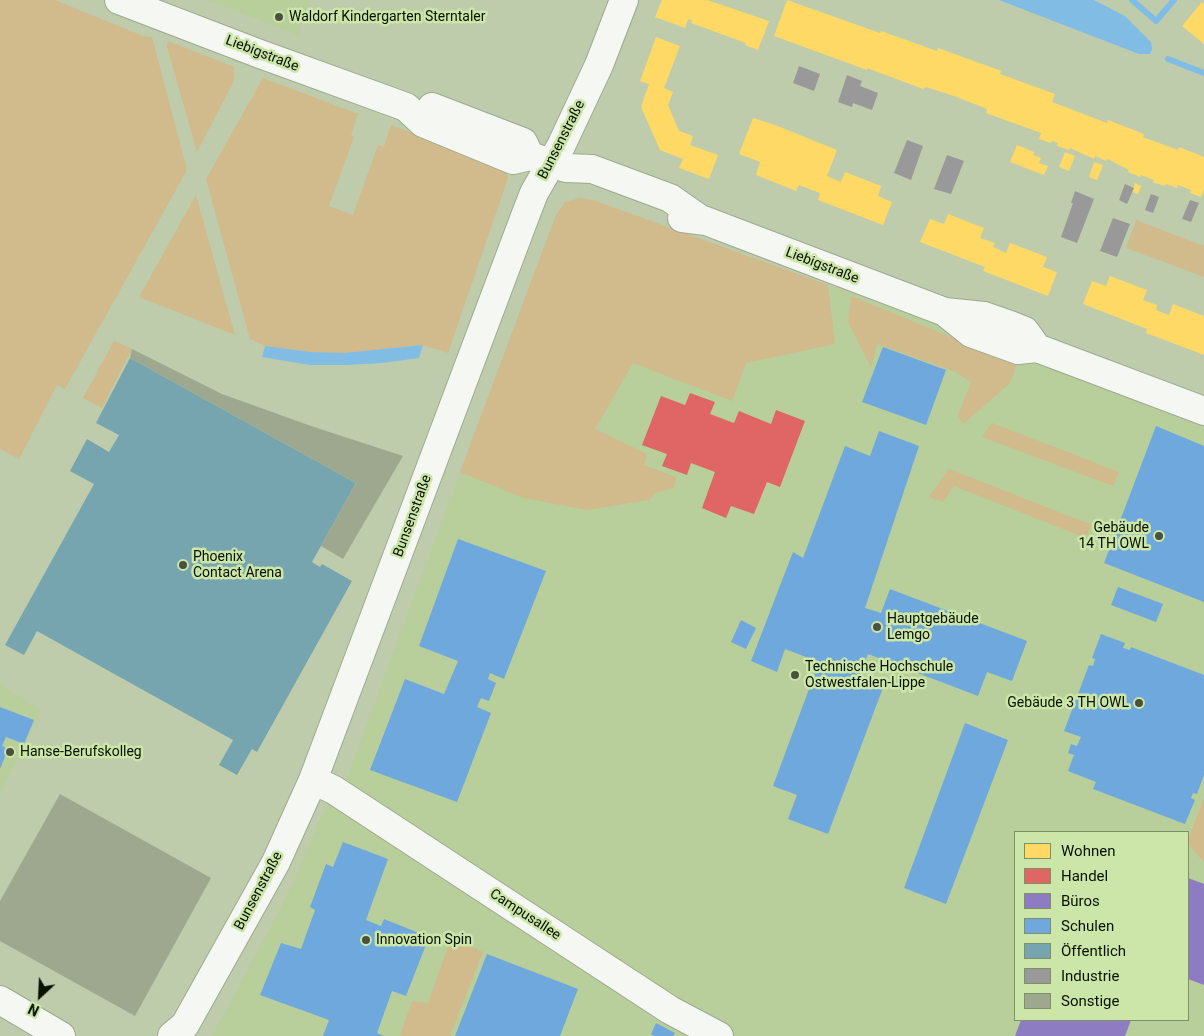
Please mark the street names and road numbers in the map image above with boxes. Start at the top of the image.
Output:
street label: Liebigstraße [223,32,301,76]
street label: Bunsenstraße [535,98,589,182]
street label: Liebigstraße [783,244,861,288]
street label: Bunsenstraße [390,473,436,559]
street label: Bunsenstraße [231,849,287,933]
street label: Campusallee [486,886,564,944]

